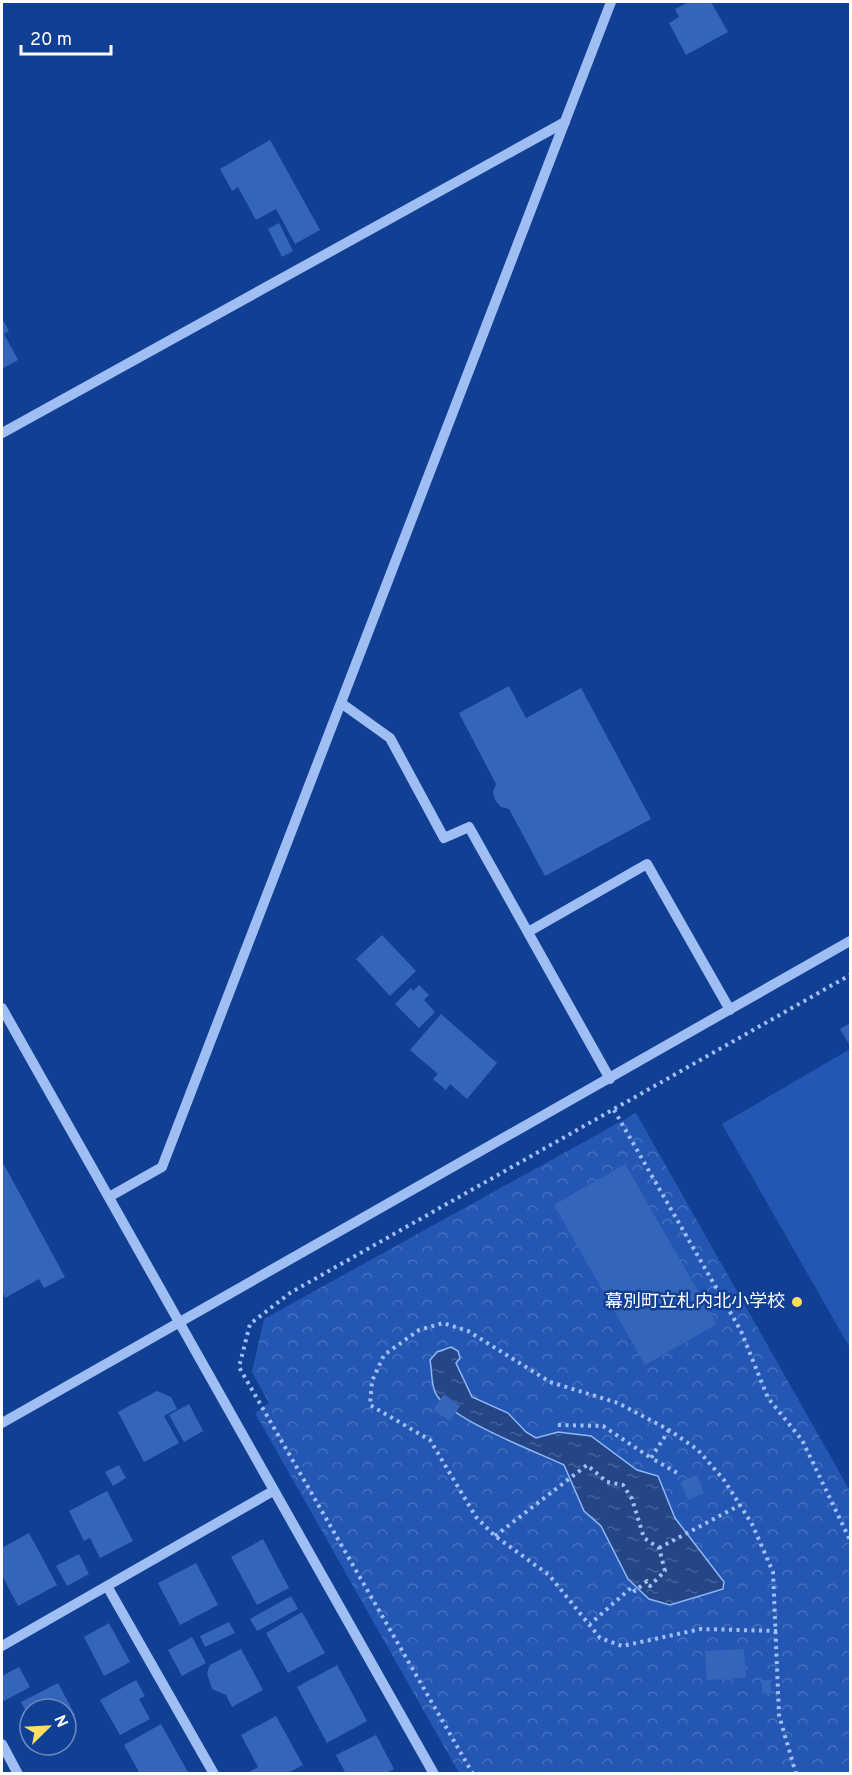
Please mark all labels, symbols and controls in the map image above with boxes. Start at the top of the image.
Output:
scale bar [21,18,111,56]
text: 20 m [30,29,72,52]
place label: 幕別町立札内北小学校 [605,1291,785,1314]
marker: 幕別町立札内北小学校 [790,1295,804,1309]
north arrow [18,1697,78,1757]
text: N [48,1712,71,1731]

